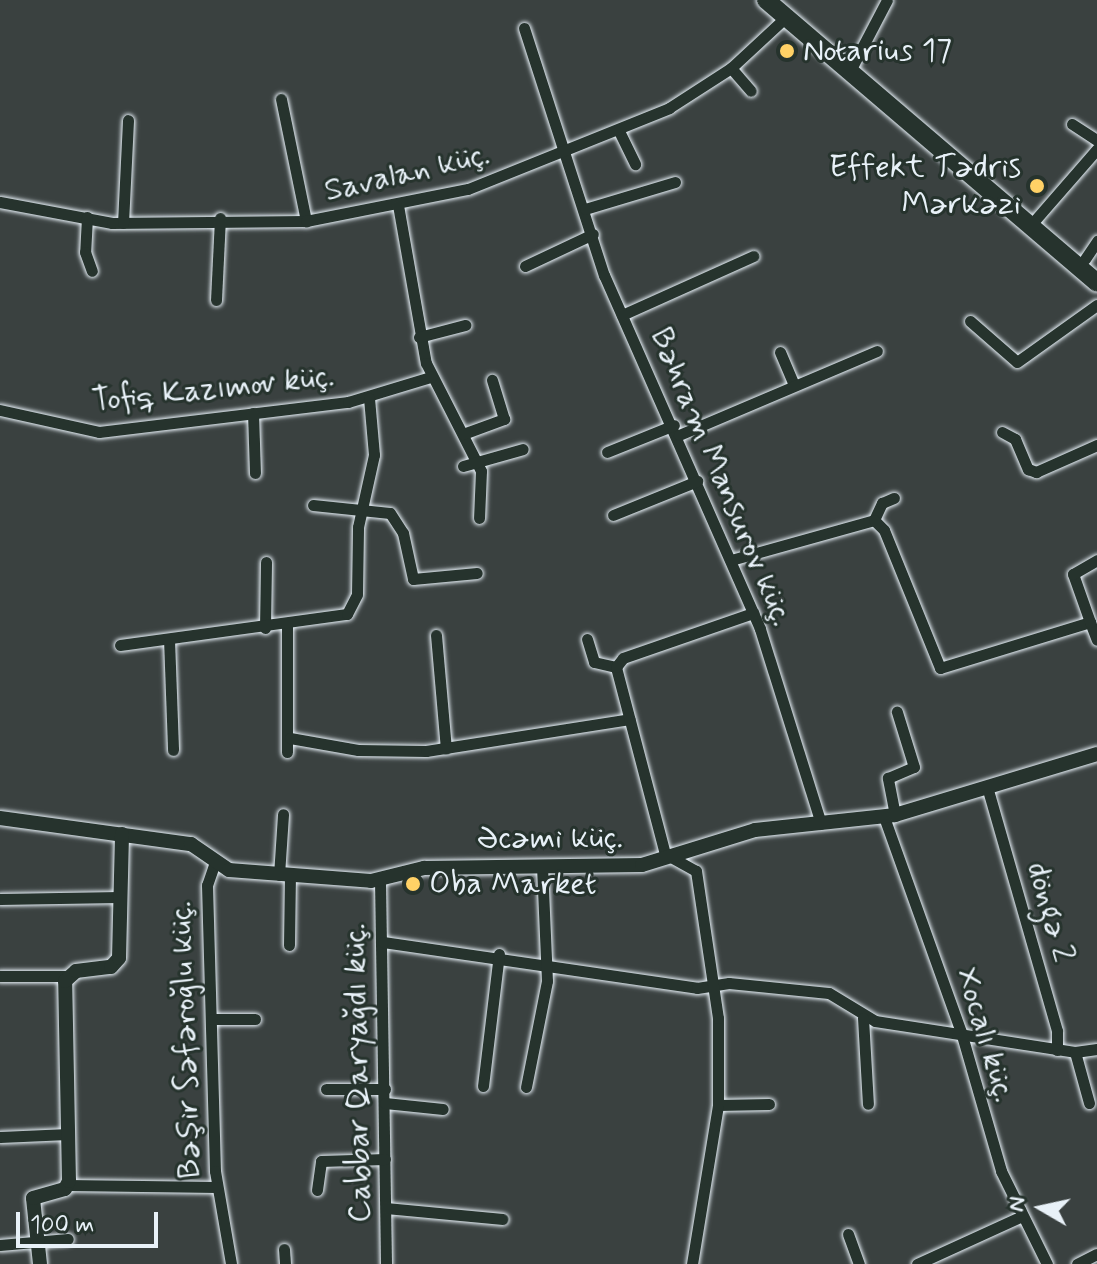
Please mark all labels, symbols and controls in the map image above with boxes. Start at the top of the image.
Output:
place label: Notarius 17 [803,32,952,70]
marker: Notarius 17 [778,42,796,60]
street label: Savalan küç. [322,136,492,210]
place label: Effekt Tədris Mərkəzi [832,149,1021,224]
marker: Effekt Tədris Mərkəzi [1028,177,1046,195]
street label: Bəhram Mansurov küç. [642,325,800,629]
street label: Tofiq Kazımov küç. [89,357,337,421]
street label: Əcəmi küç. [478,819,622,857]
street label: döngə 2 [1017,858,1083,966]
place label: Oba Market [429,865,598,903]
marker: Oba Market [404,875,422,893]
street label: Bəşir Səfəroğlu küç. [162,901,210,1179]
street label: Cabbar Qaryağdı küç. [336,926,380,1220]
street label: Xocalı küç. [946,963,1024,1107]
north arrow [1001,1168,1081,1248]
text: N [1002,1195,1032,1214]
scale bar [20,1196,162,1246]
text: 100 m [30,1210,94,1241]

